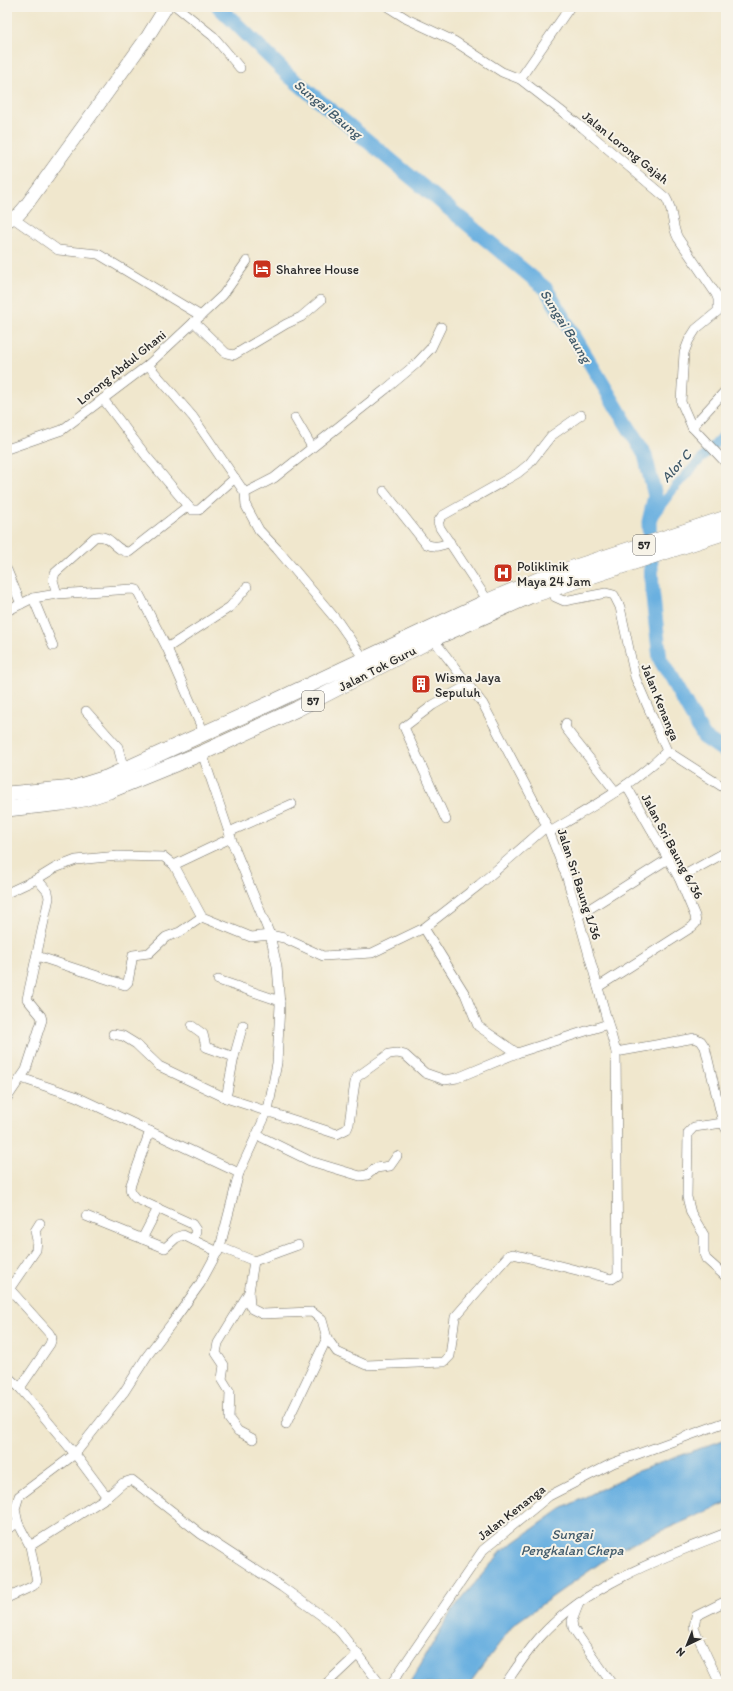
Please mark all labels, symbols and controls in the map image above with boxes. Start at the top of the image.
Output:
water label: Sungai Baung [290,76,366,144]
street label: Jalan Lorong Gajah [579,108,672,187]
hotel icon: Shahree House [251,258,273,280]
place label: Shahree House [276,262,359,277]
water label: Sungai Baung [536,286,596,368]
street label: Lorong Abdul Ghani [74,327,169,408]
water label: Alor C [657,445,697,486]
road number: 57 [633,535,655,555]
place label: Poliklinik Maya 24 Jam [517,559,591,589]
hospital icon: Poliklinik Maya 24 Jam [492,562,514,584]
street label: Jalan Tok Guru [336,643,418,694]
street label: Jalan Kenanga [638,662,683,743]
place label: Wisma Jaya Sepuluh [435,670,501,700]
building icon: Wisma Jaya Sepuluh [410,673,432,695]
road number: 57 [302,691,324,711]
street label: Jalan Sri Baung 6/36 [638,791,707,902]
street label: Jalan Sri Baung 1/36 [554,827,605,942]
street label: Jalan Kenanga [475,1481,549,1543]
water label: Sungai Pengkalan Chepa [521,1526,624,1559]
north arrow [667,1625,707,1665]
text: N [673,1645,688,1659]

